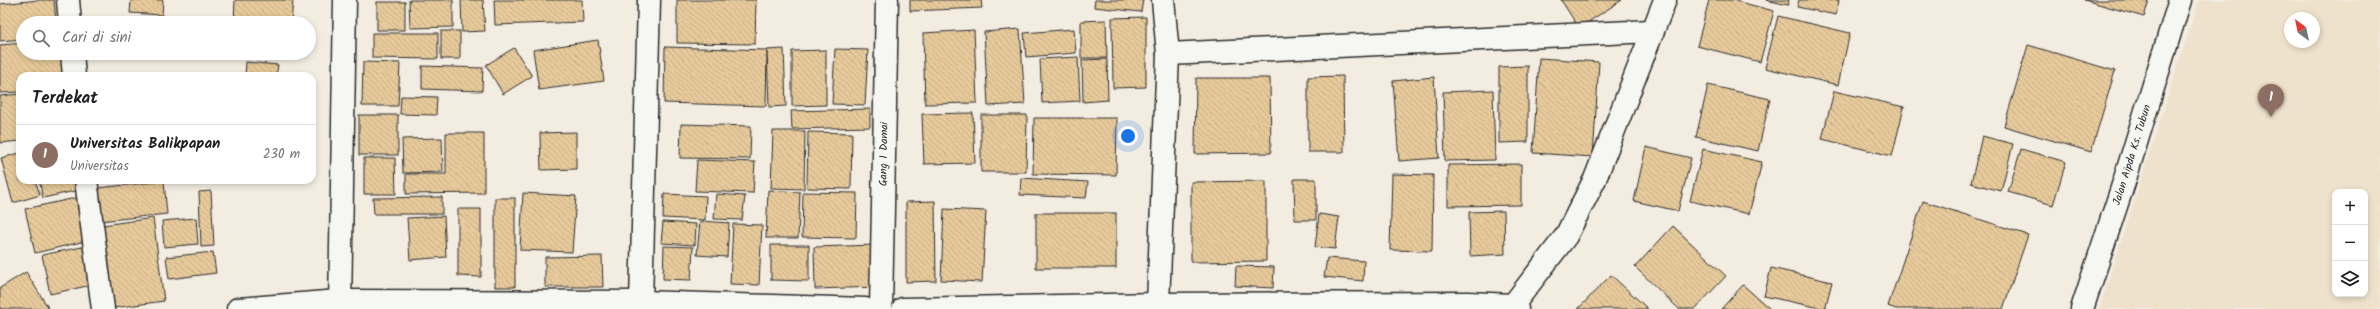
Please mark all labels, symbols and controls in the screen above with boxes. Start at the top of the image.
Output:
north arrow [2284,12,2320,48]
search box [16,16,316,60]
text: Cari di sini [62,26,131,50]
icon: search [30,27,52,49]
pin: 1 [2258,84,2284,117]
text: Terdekat [32,85,98,112]
street label: Jalan Aipda Ks. Tubun [2108,102,2156,208]
street label: Gang 1 Damai [874,121,894,186]
your location [1118,126,1138,146]
text: Universitas Balikpapan [70,132,220,156]
text: 1 [43,144,47,165]
text: 230 m [263,144,300,165]
text: Universitas [70,156,129,177]
map controls [2332,189,2368,297]
button: + [2332,189,2368,225]
button: − [2332,225,2368,261]
button: layers [2332,261,2368,297]

